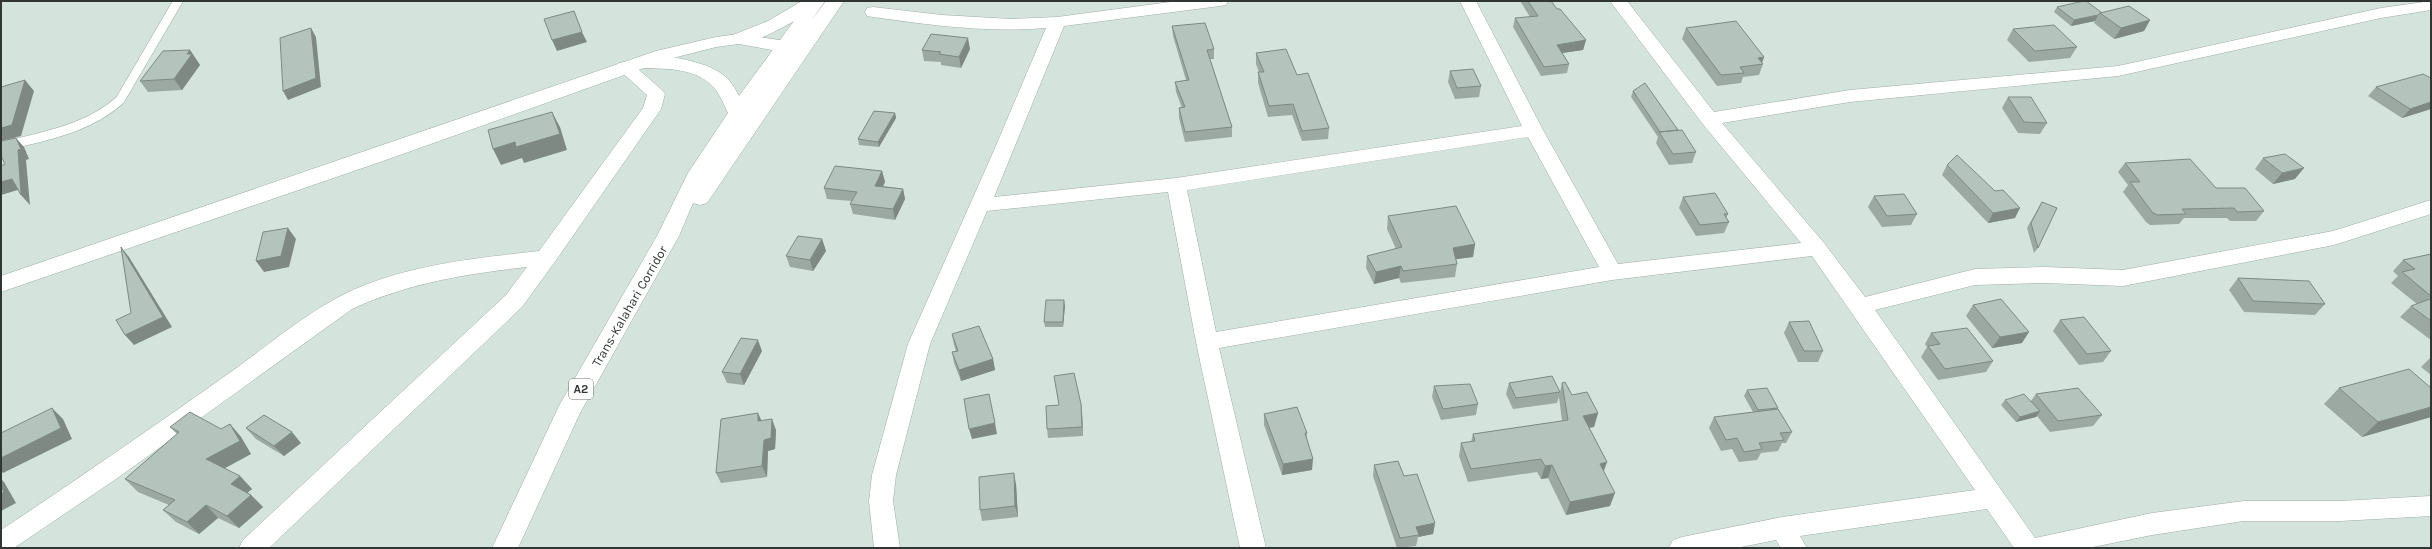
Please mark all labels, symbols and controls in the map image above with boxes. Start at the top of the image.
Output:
street label: Trans-Kalahari Corridor [589,243,670,369]
road number: A2 [569,379,593,399]

